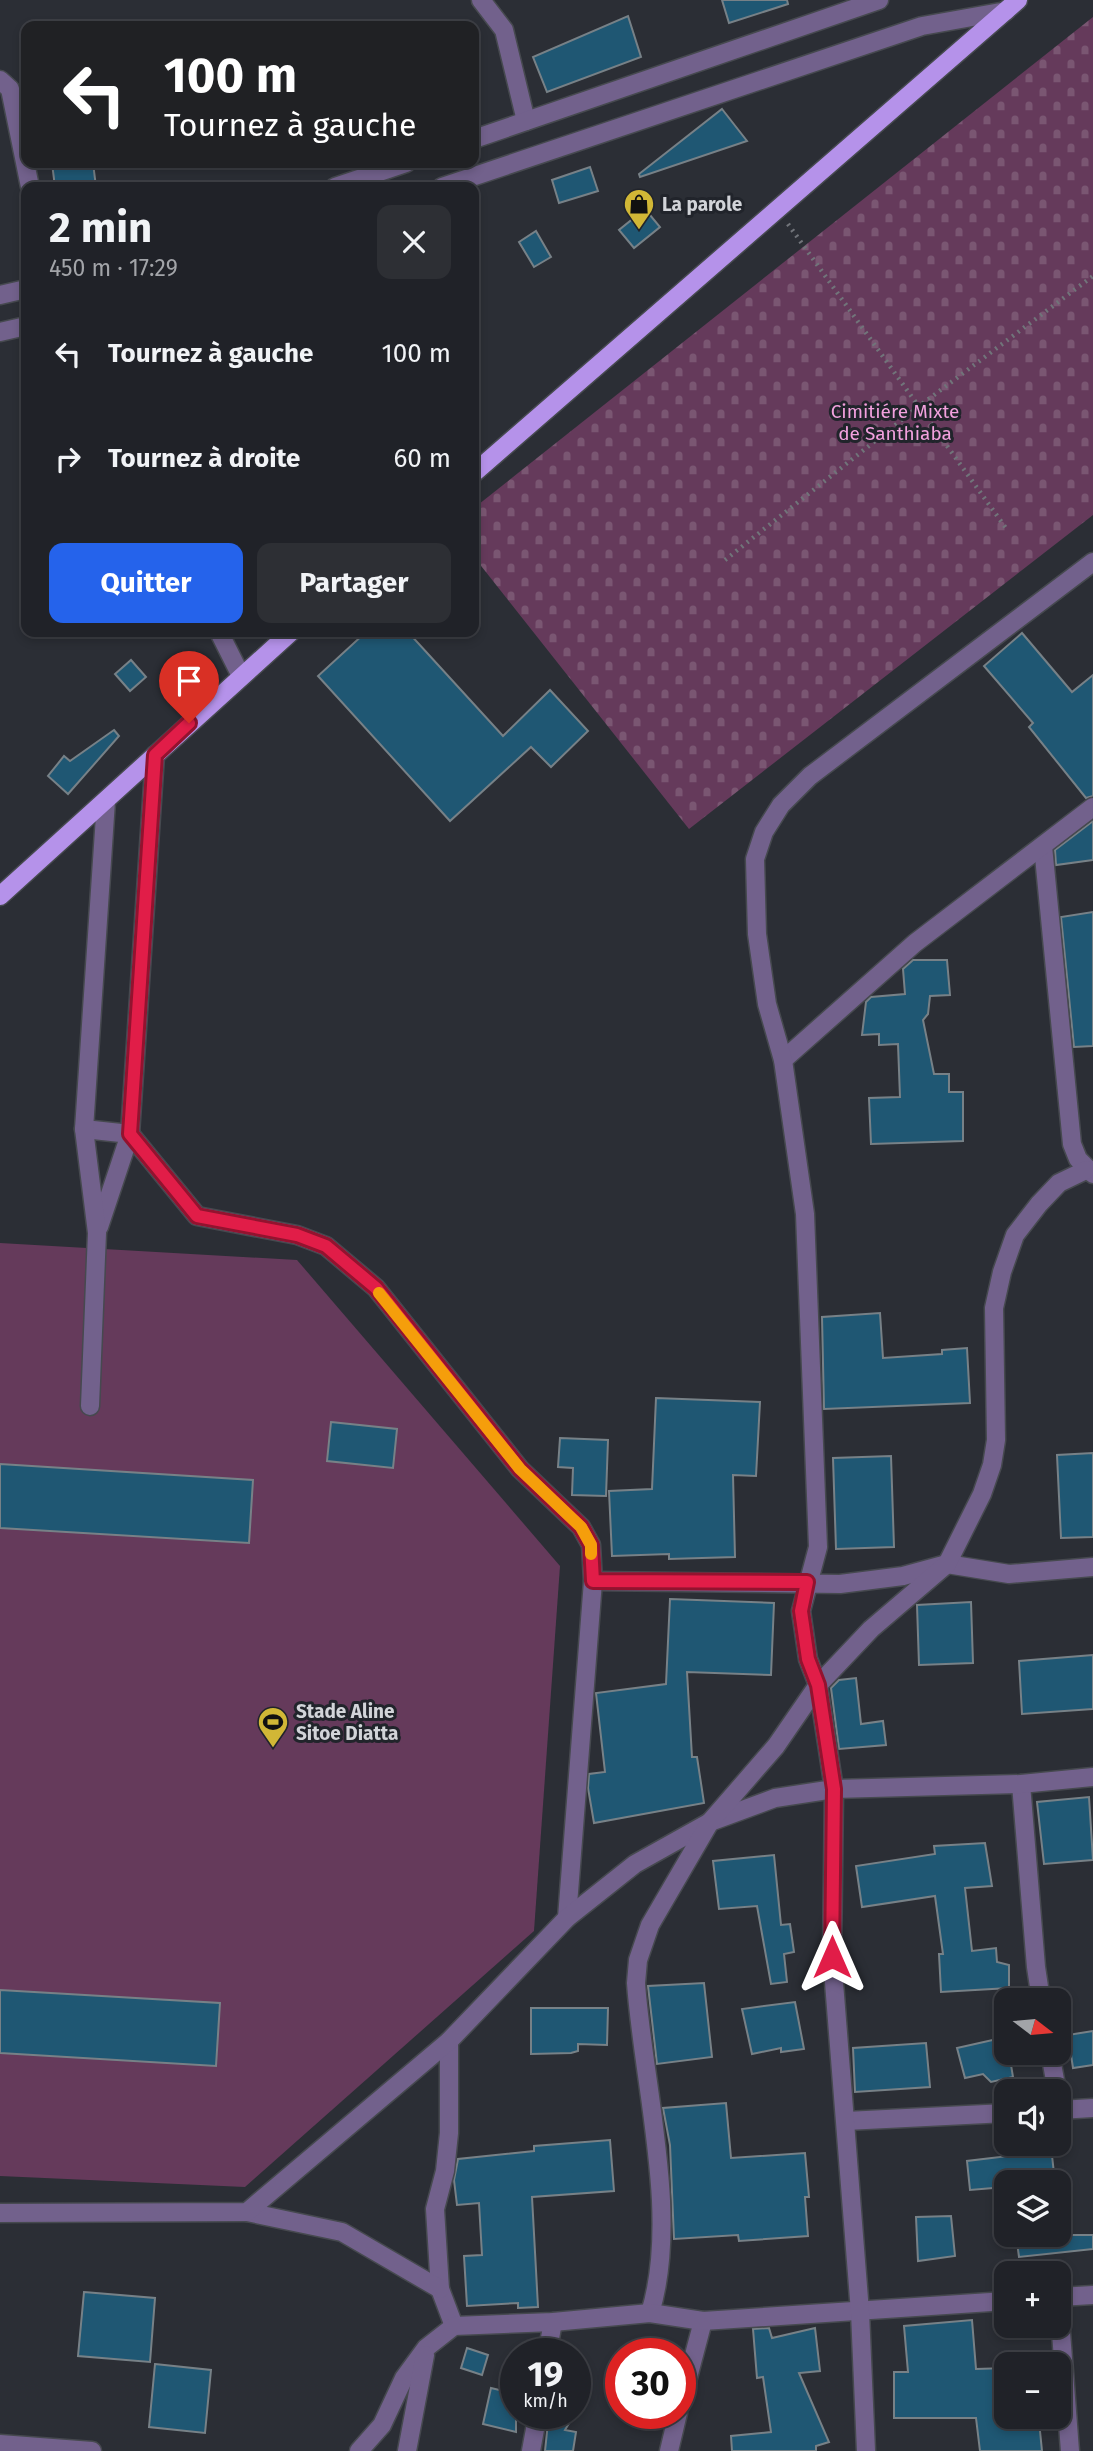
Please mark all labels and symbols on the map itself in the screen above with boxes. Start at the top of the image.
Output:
shop icon: La parole [622,187,656,231]
place label: La parole [662,193,742,216]
park label: Cimitiére Mixte de Santhiaba [831,400,959,445]
pin [159,651,219,723]
place label: Stade Aline Sitoe Diatta [296,1700,398,1745]
sports icon: Stade Aline Sitoe Diatta [256,1705,290,1749]
position arrow [795,1920,869,1994]
north arrow [994,1988,1071,2065]
speed limit sign: 30 [605,2338,696,2429]

